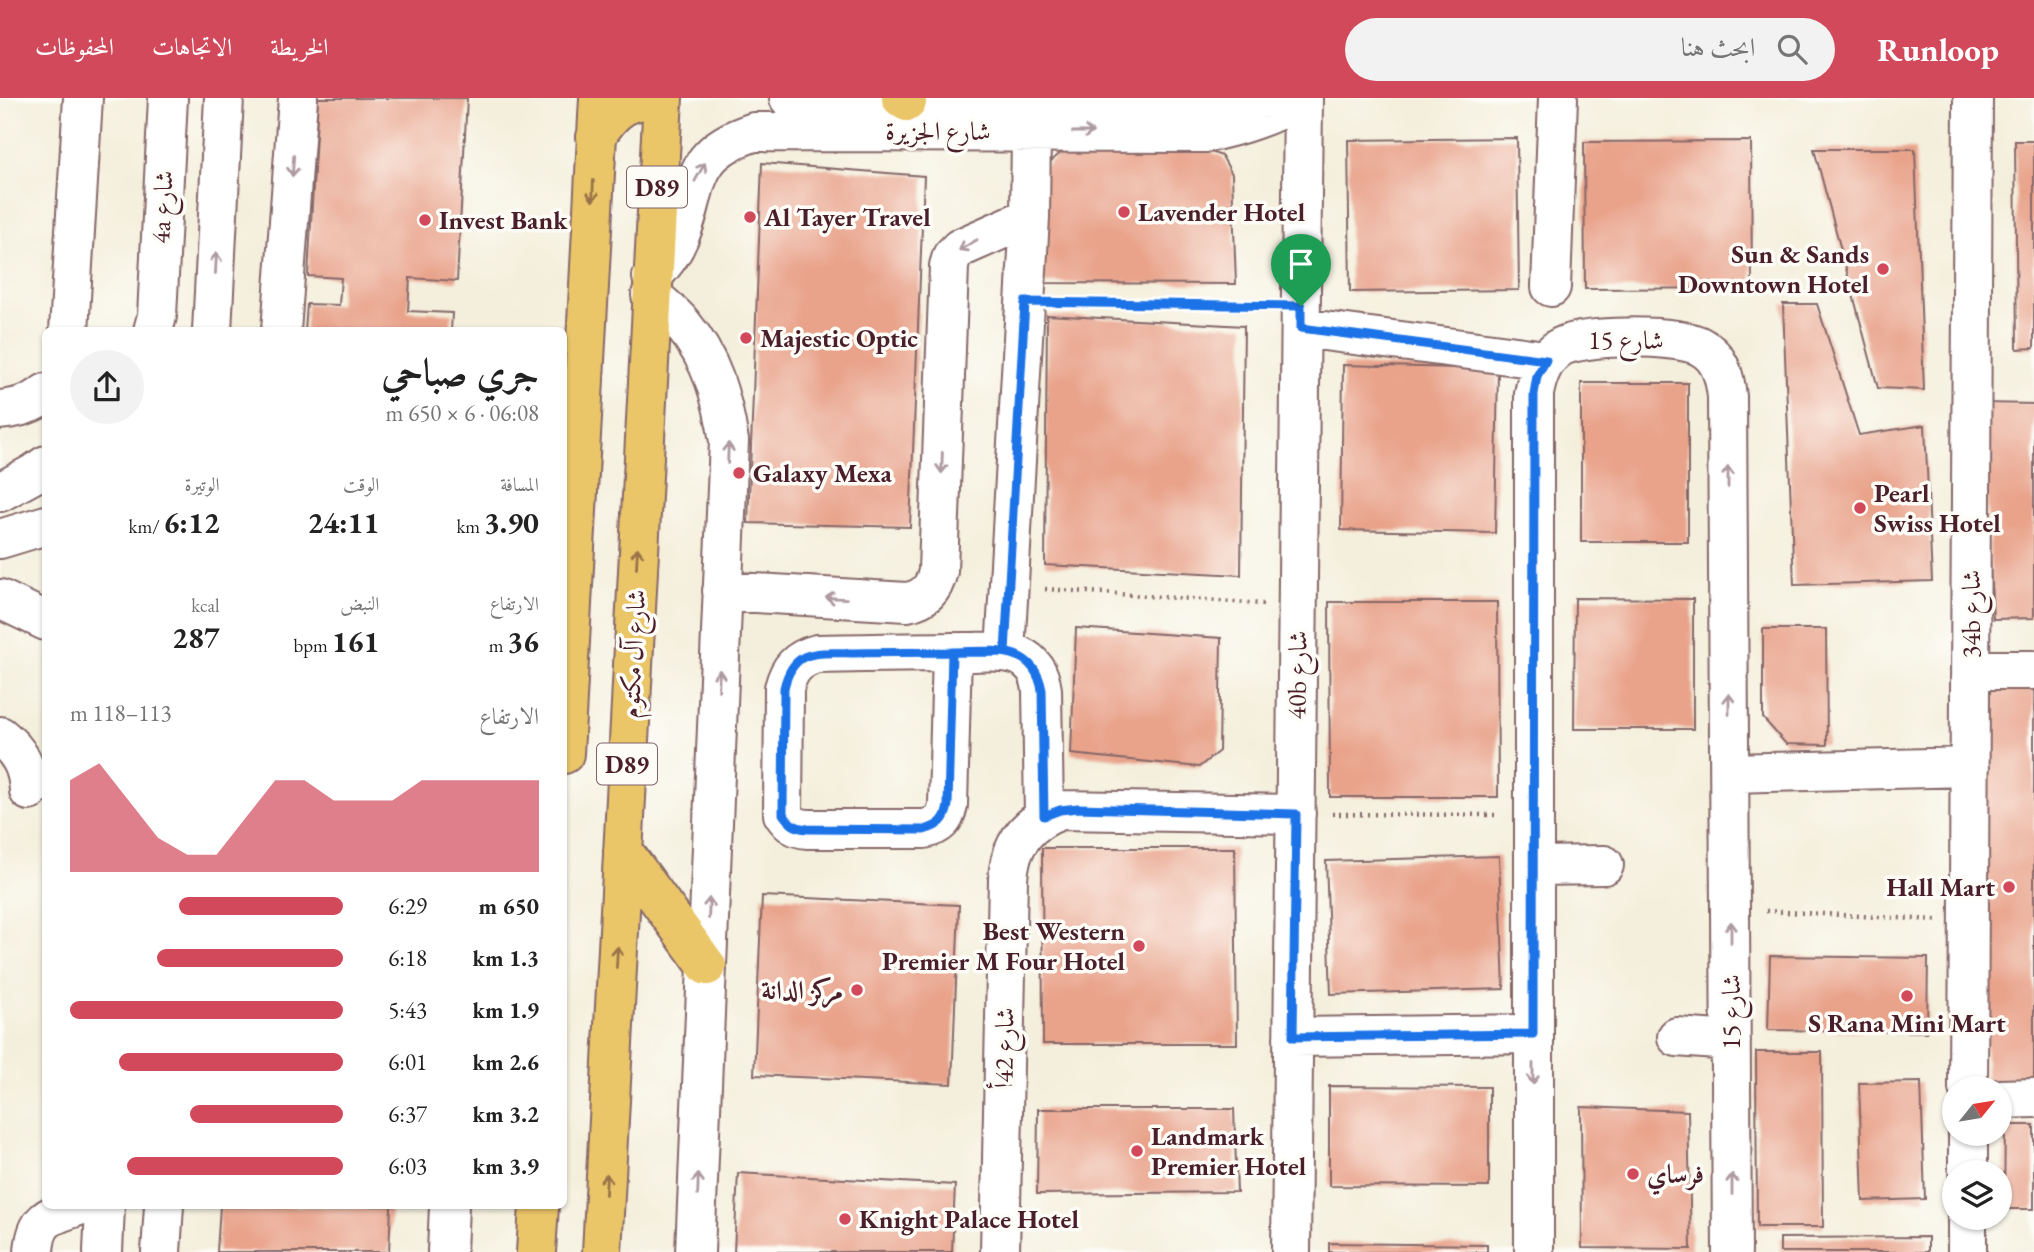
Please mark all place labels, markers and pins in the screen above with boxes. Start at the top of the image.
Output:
place label: Lavender Hotel [1138,195,1305,229]
place label: Al Tayer Travel [763,200,931,234]
place label: Invest Bank [439,203,568,237]
marker: Lavender Hotel [1116,204,1132,220]
marker: Al Tayer Travel [742,209,758,225]
marker: Invest Bank [417,212,433,228]
pin [1271,234,1331,306]
place label: Sun & Sands Downtown Hotel [1678,237,1869,301]
marker: Sun & Sands Downtown Hotel [1875,261,1891,277]
place label: Majestic Optic [760,321,918,355]
marker: Majestic Optic [738,330,754,346]
place label: Galaxy Mexa [753,456,893,490]
marker: Galaxy Mexa [731,465,747,481]
place label: Pearl Swiss Hotel [1874,476,2001,540]
marker: Pearl Swiss Hotel [1852,500,1868,516]
place label: Hall Mart [1887,870,1995,904]
marker: Hall Mart [2001,879,2017,895]
place label: Best Western Premier M Four Hotel [882,914,1125,978]
marker: Best Western Premier M Four Hotel [1131,938,1147,954]
place label: مركز الدانة [761,973,843,1009]
marker: مركز الدانة [849,982,865,998]
marker: S Rana Mini Mart [1899,988,1915,1004]
place label: S Rana Mini Mart [1808,1006,2006,1040]
place label: Landmark Premier Hotel [1151,1119,1306,1183]
marker: Landmark Premier Hotel [1129,1143,1145,1159]
place label: فرساي [1647,1157,1704,1196]
marker: فرساي [1625,1166,1641,1182]
place label: Knight Palace Hotel [859,1202,1079,1236]
marker: Knight Palace Hotel [837,1211,853,1227]

